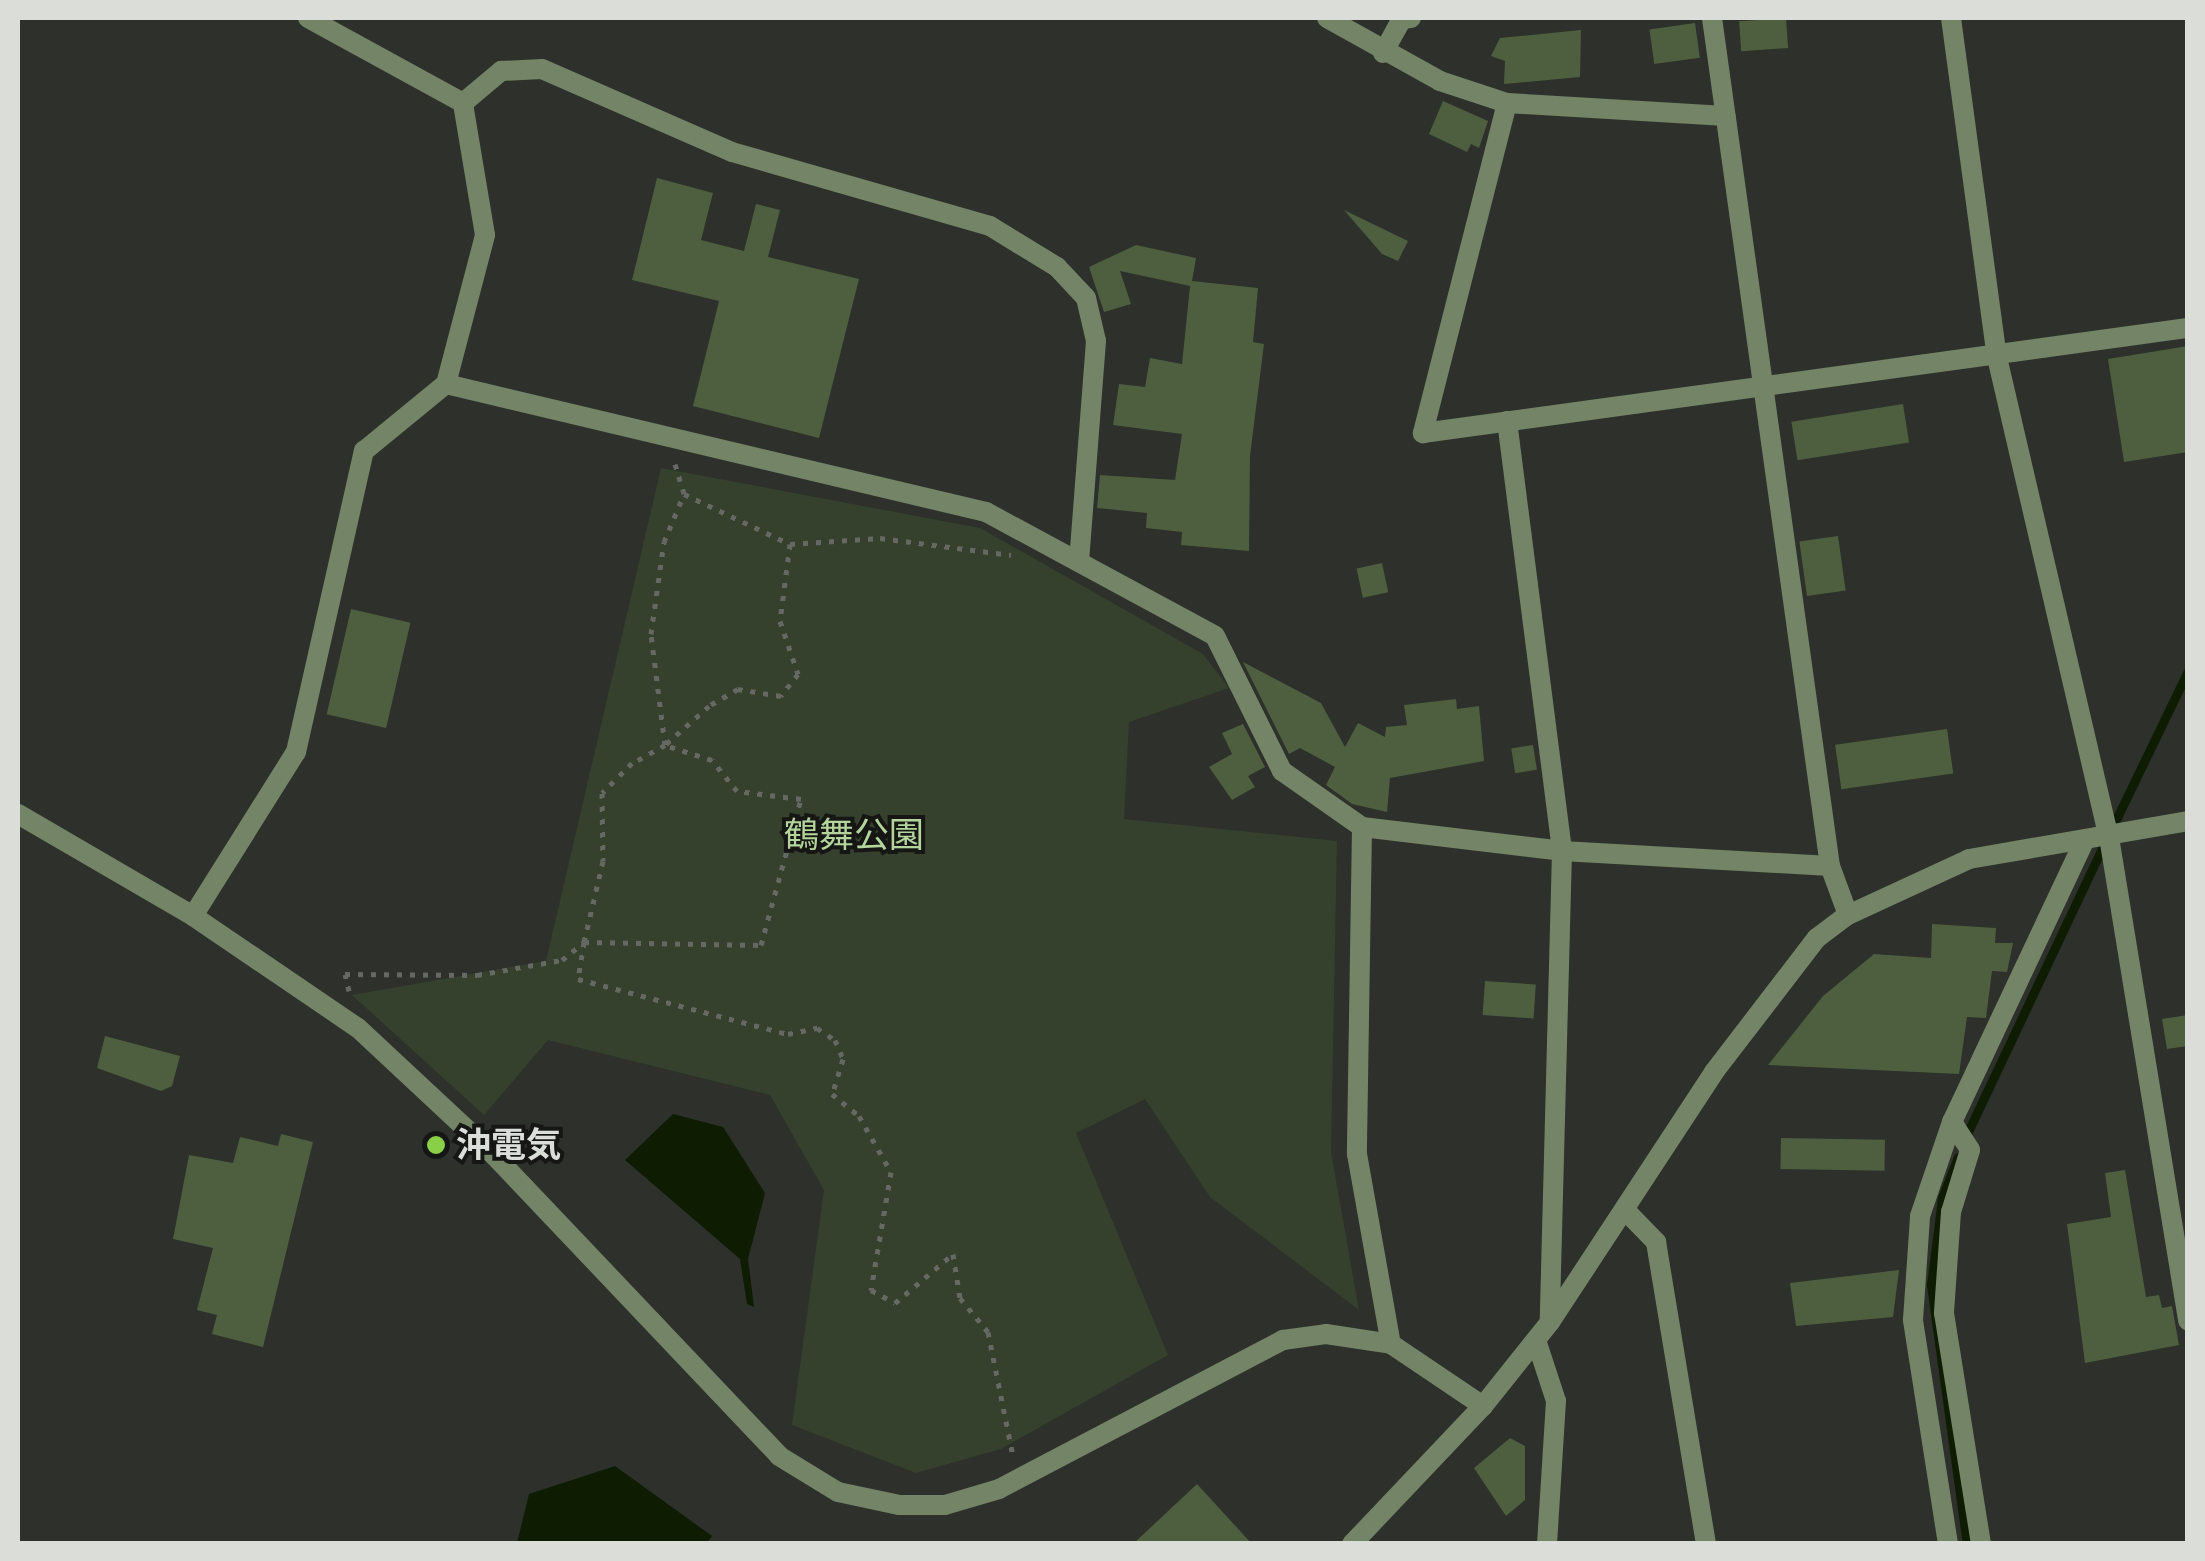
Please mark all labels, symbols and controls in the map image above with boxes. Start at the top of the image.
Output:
park label: 鶴舞公園 [784,814,924,856]
place label: 沖電気 [456,1124,561,1166]
marker: 沖電気 [425,1134,447,1156]

